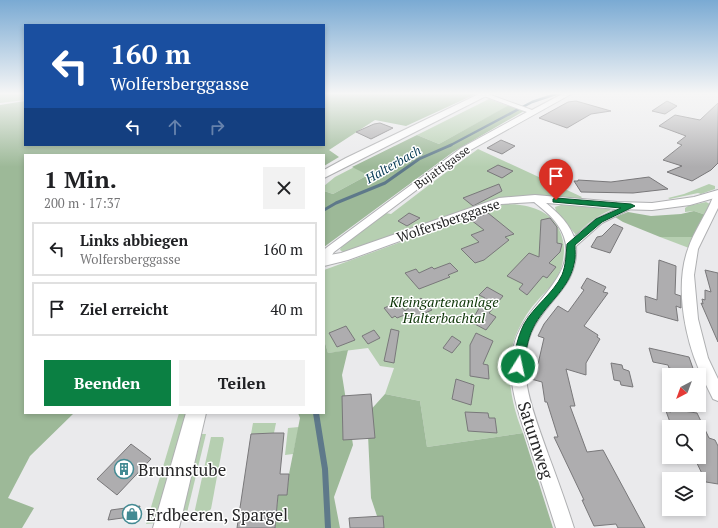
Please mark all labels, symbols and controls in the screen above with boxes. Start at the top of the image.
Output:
text: 160 m [110,35,191,72]
icon: left [44,40,96,92]
text: Wolfersberggasse [110,71,249,95]
icon: left [122,116,144,138]
icon: ahead [164,116,186,138]
icon: right [206,116,228,138]
water label: Halterbach [361,141,424,188]
street label: Bujattigasse [411,142,473,192]
pin [539,159,573,200]
text: 1 Min. [44,163,117,195]
icon: arrive [545,165,567,187]
button: close [263,167,305,209]
street label: Wolfersberggasse [394,193,502,247]
text: 200 m · 17:37 [44,194,121,212]
text: Links abbiegen [80,230,188,250]
icon: left [46,238,68,260]
text: 160 m [262,239,303,259]
text: Wolfersberggasse [80,250,180,268]
park label: Kleingartenanlage Halterbachtal [388,292,499,327]
icon: arrive [46,298,68,320]
text: Ziel erreicht [80,299,168,319]
text: 40 m [270,299,303,319]
position arrow [497,345,539,387]
button: Beenden [44,360,171,406]
button: Teilen [179,360,305,406]
north arrow [662,368,706,412]
map controls [662,368,706,516]
street label: Saturnweg [513,398,560,483]
button: search [662,420,706,464]
building icon: Brunnstube [113,458,135,480]
place label: Brunnstube [138,458,226,481]
button: layers [662,472,706,516]
shop icon: Erdbeeren, Spargel [121,503,143,525]
place label: Erdbeeren, Spargel [146,503,288,526]

